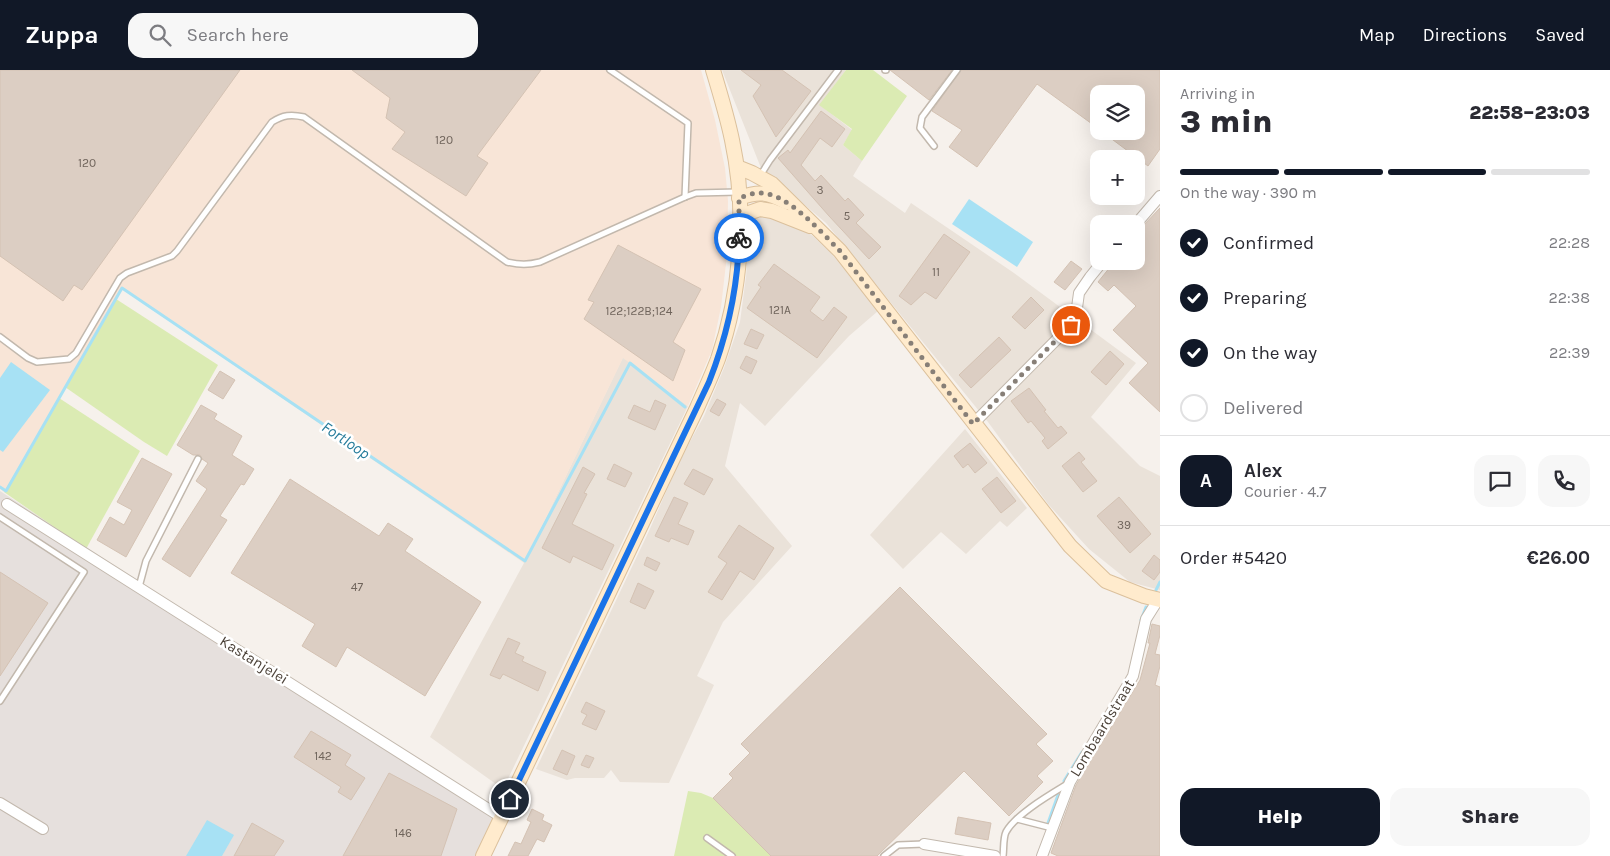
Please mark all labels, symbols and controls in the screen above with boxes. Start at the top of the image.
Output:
search box [128,13,478,58]
text: Zuppa [25,21,98,49]
icon: search [146,21,174,49]
text: Search here [186,24,289,46]
text: Map [1359,24,1395,46]
text: Directions [1423,24,1507,46]
text: Saved [1535,24,1585,46]
text: Arriving in [1180,84,1255,103]
map controls [1090,85,1145,270]
button: layers [1090,85,1145,140]
text: 22:58–23:03 [1469,102,1590,124]
text: 3 min [1180,103,1273,140]
house number: 120 [435,133,453,147]
button: + [1090,150,1145,205]
house number: 120 [78,156,96,170]
house number: 3 [816,183,824,197]
text: On the way · 390 m [1180,183,1317,202]
house number: 5 [844,209,851,223]
courier [714,213,764,263]
button: − [1090,215,1145,270]
icon: bike [725,224,753,252]
icon: check [1180,229,1208,257]
text: Confirmed [1223,232,1314,254]
text: 22:28 [1549,233,1590,252]
house number: 11 [932,265,940,279]
icon: check [1180,284,1208,312]
text: Preparing [1223,287,1306,309]
text: 22:38 [1548,288,1590,307]
house number: 121A [769,303,791,317]
house number: 122;122B;124 [605,304,673,318]
pin [1050,304,1092,346]
icon: bag [1057,311,1085,339]
icon: check [1180,339,1208,367]
text: On the way [1223,342,1317,364]
text: 22:39 [1549,343,1590,362]
text: Delivered [1223,397,1303,419]
water label: Fortloop [318,417,374,463]
button: chat [1474,455,1526,507]
button: phone [1538,455,1590,507]
text: Alex [1244,460,1282,482]
text: A [1200,470,1212,492]
text: Courier · 4.7 [1244,482,1327,501]
house number: 39 [1117,518,1131,532]
text: Order #5420 [1180,547,1287,569]
text: €26.00 [1527,547,1590,569]
house number: 47 [351,580,364,594]
street label: Kastanjelei [217,632,291,688]
street label: Lombaardstraat [1066,676,1138,780]
house number: 142 [314,749,332,763]
pin [489,778,531,820]
icon: home [496,785,524,813]
button: Help [1180,788,1380,846]
button: Share [1390,788,1590,846]
house number: 146 [394,826,412,840]

